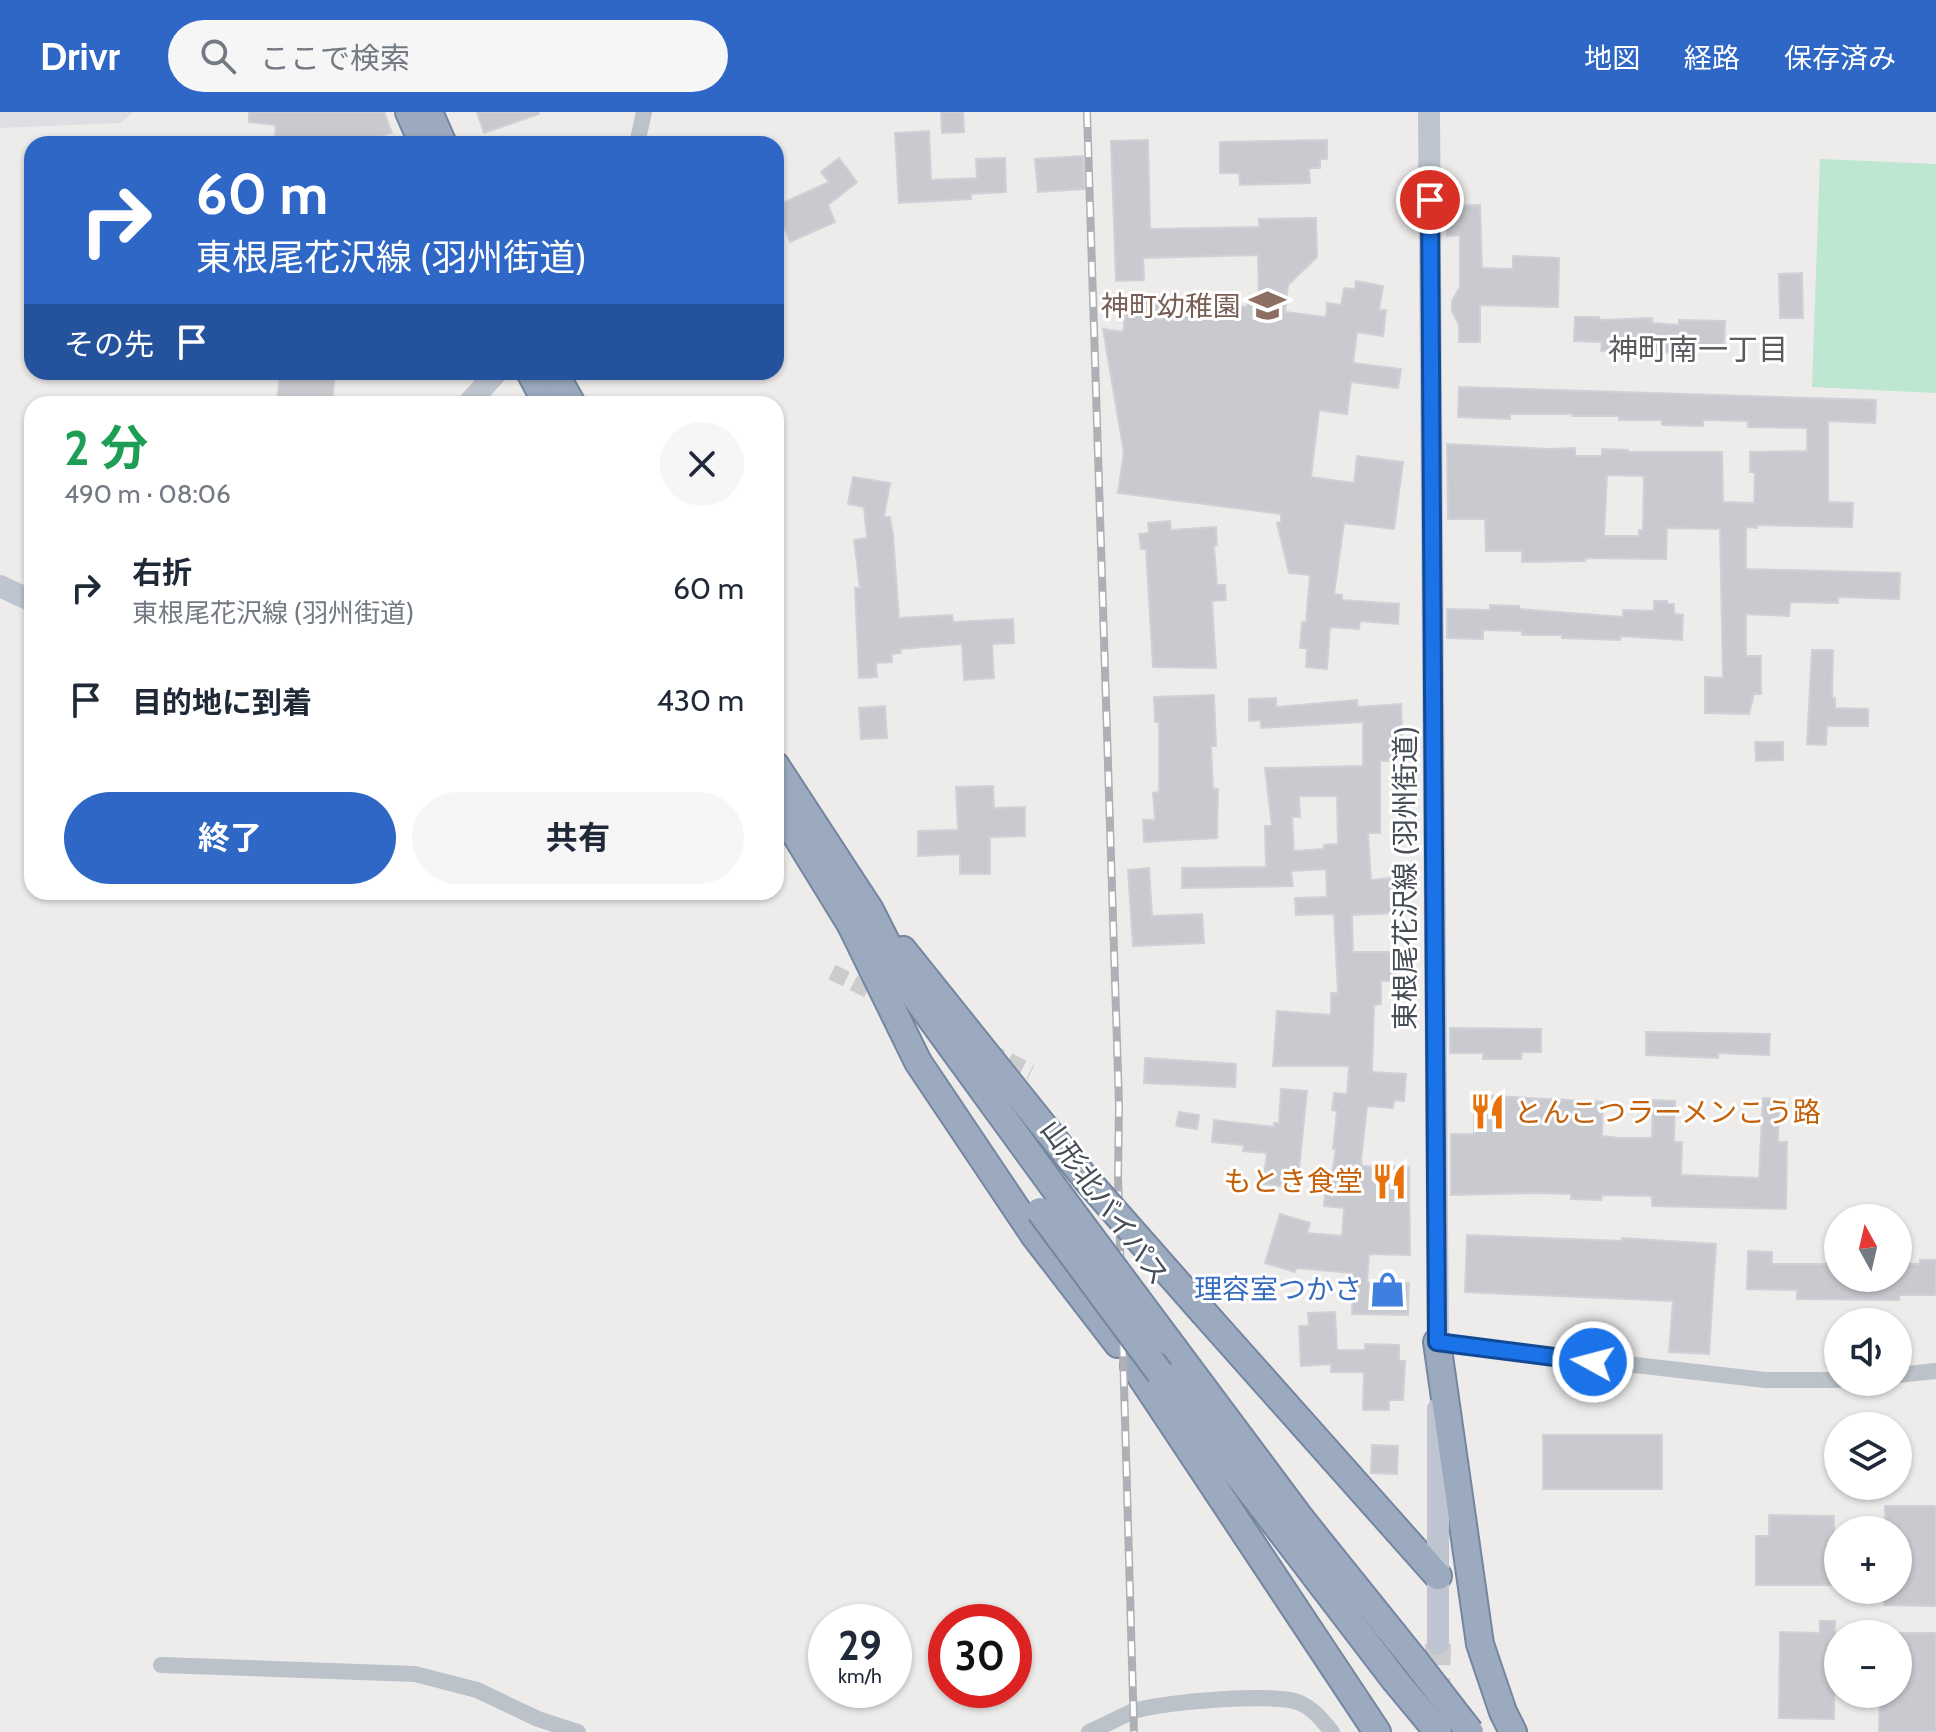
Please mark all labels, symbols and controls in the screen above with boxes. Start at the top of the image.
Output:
search box [168,20,728,92]
text: Drivr [40,33,120,80]
icon: search [196,34,240,78]
text: ここで検索 [260,40,410,77]
text: 地図 [1584,41,1640,75]
text: 経路 [1684,41,1740,75]
text: 保存済み [1784,41,1896,75]
text: 60 m [196,160,328,228]
pin [1396,166,1464,234]
icon: right [64,168,168,272]
icon: arrive [1408,178,1452,222]
text: 東根尾花沢線 (羽州街道) [196,235,587,279]
school or university icon: 神町幼稚園 [1248,287,1286,325]
place label: 神町幼稚園 [1101,289,1241,323]
icon: arrive [170,320,214,364]
text: その先 [64,326,154,363]
district label: 神町南一丁目 [1608,331,1788,368]
text: 2 分 [64,419,148,477]
button: close [660,422,744,506]
text: 490 m · 08:06 [64,478,231,510]
text: 右折 [132,554,192,591]
icon: right [64,566,108,610]
text: 60 m [673,570,744,607]
text: 東根尾花沢線 (羽州街道) [132,597,414,629]
icon: arrive [64,678,108,722]
text: 430 m [656,682,744,719]
text: 目的地に到着 [132,684,312,721]
street label: 東根尾花沢線 (羽州街道) [1388,726,1422,1030]
button: 終了 [64,792,396,884]
button: 共有 [412,792,744,884]
restaurant icon: とんこつラーメンこう路 [1469,1093,1507,1131]
place label: とんこつラーメンこう路 [1514,1095,1821,1129]
street label: 山形北バイパス [1034,1113,1176,1291]
restaurant icon: もとき食堂 [1370,1162,1408,1200]
place label: もとき食堂 [1224,1164,1363,1198]
north arrow [1824,1204,1912,1292]
map controls [1824,1204,1912,1708]
shop icon: 理容室つかさ [1369,1270,1407,1308]
place label: 理容室つかさ [1194,1272,1362,1306]
button: sound [1824,1308,1912,1396]
position arrow [1551,1320,1635,1404]
button: layers [1824,1412,1912,1500]
button: + [1824,1516,1912,1604]
speed limit sign: 30 [928,1604,1032,1708]
button: − [1824,1620,1912,1708]
text: 29 [838,1621,882,1670]
text: km/h [838,1664,882,1688]

